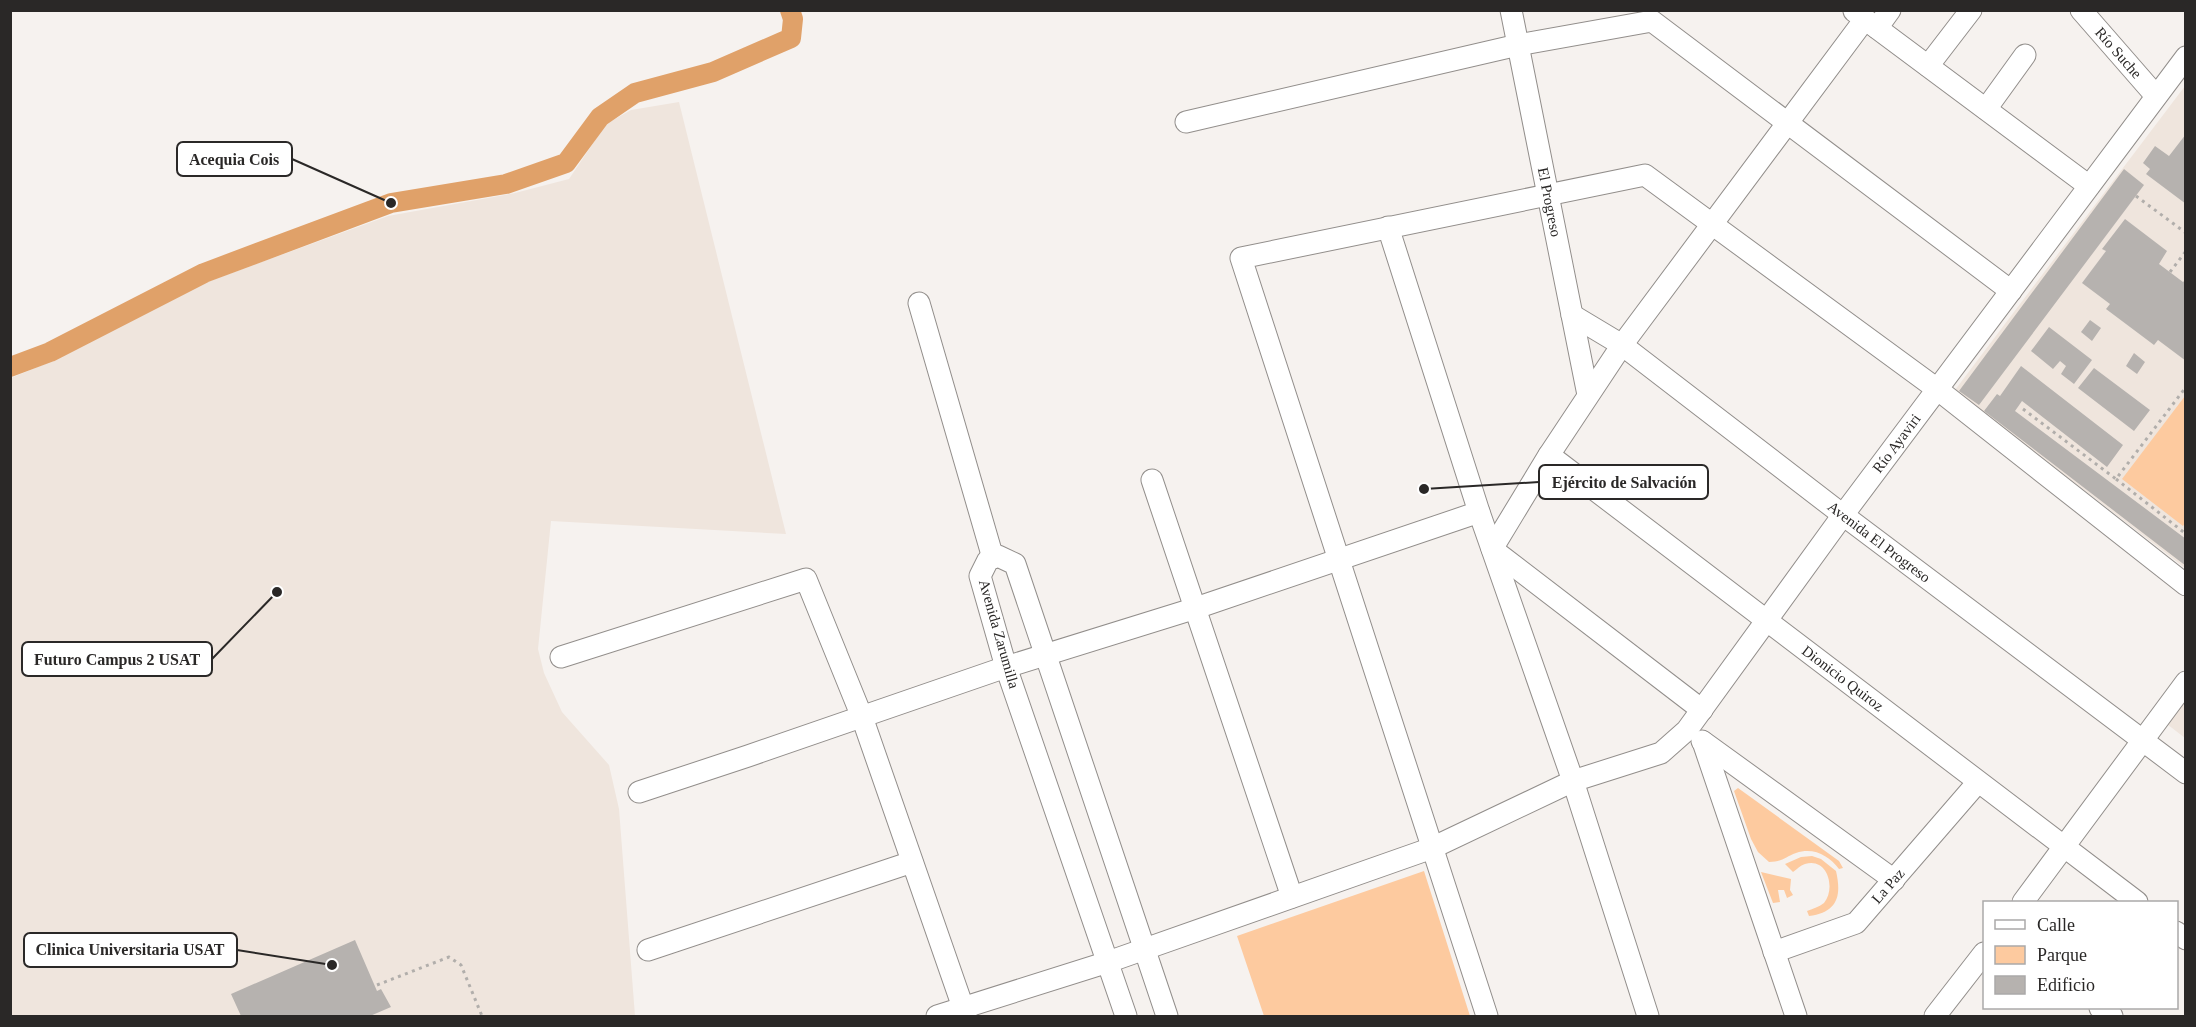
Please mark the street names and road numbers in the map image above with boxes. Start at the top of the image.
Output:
street label: Río Suche [2092,24,2145,82]
street label: El Progreso [1535,166,1564,238]
street label: Río Ayaviri [1869,411,1924,476]
street label: Avenida El Progreso [1825,498,1933,586]
street label: Avenida Zarumilla [976,578,1022,691]
street label: Dionicio Quiroz [1799,642,1887,715]
street label: La Paz [1869,865,1908,907]

